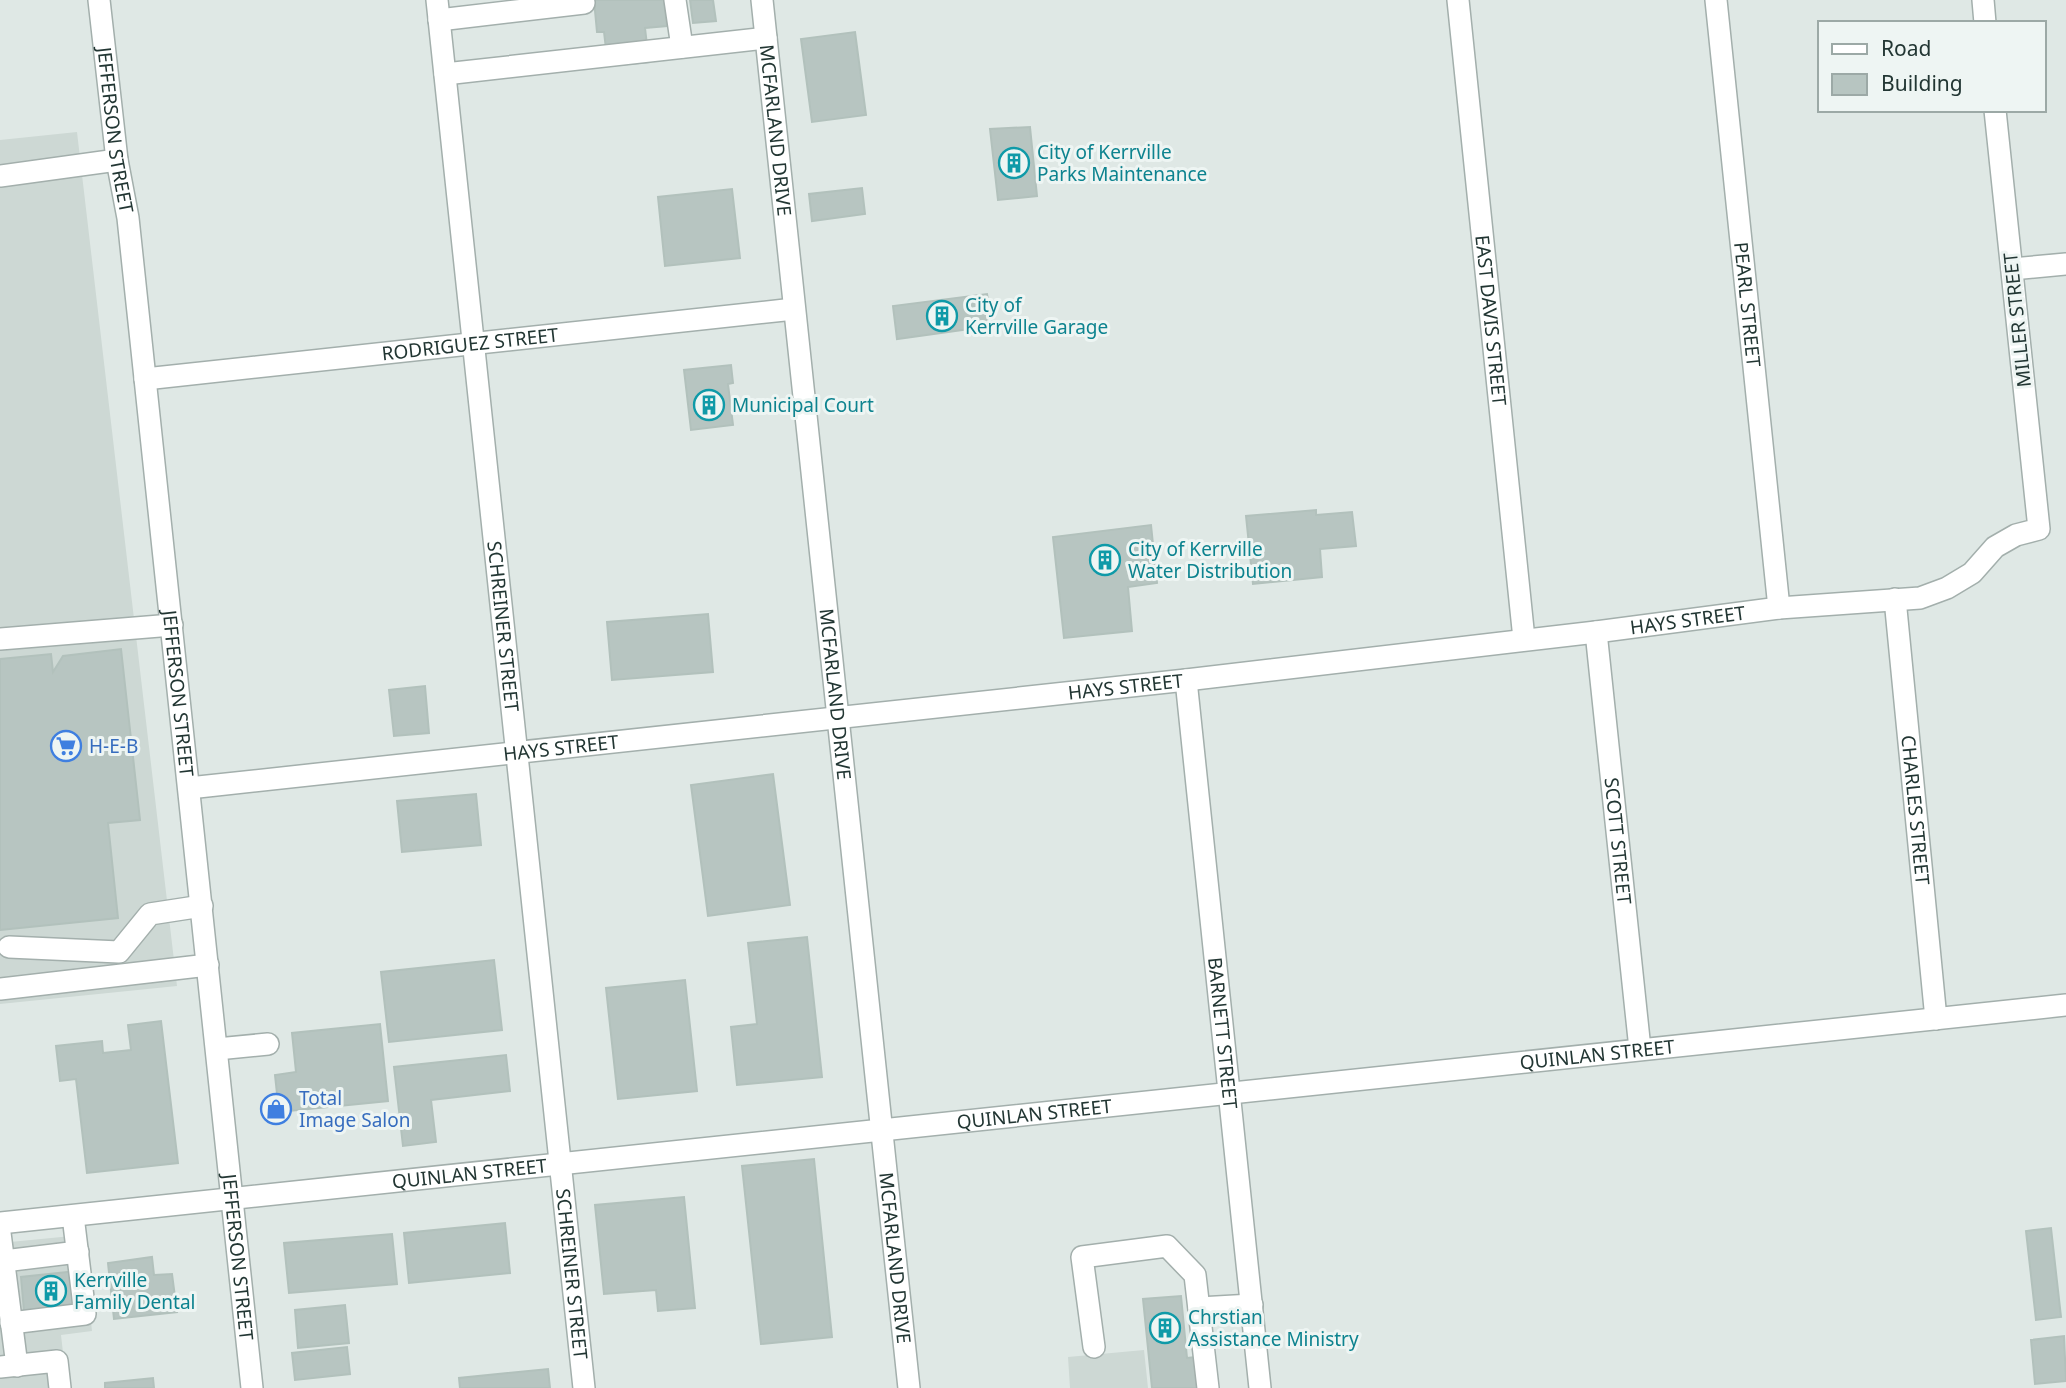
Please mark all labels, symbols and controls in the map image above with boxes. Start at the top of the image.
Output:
legend [1818,21,2045,112]
text: Road [1881,34,1931,62]
street label: MCFARLAND DRIVE [754,43,798,217]
street label: JEFFERSON STREET [91,44,140,215]
text: Building [1881,69,1963,97]
place label: City of Kerrville Parks Maintenance [1037,139,1207,187]
building icon: City of Kerrville Parks Maintenance [997,146,1031,180]
street label: EAST DAVIS STREET [1469,234,1513,407]
street label: PEARL STREET [1728,241,1767,369]
street label: MILLER STREET [1997,251,2037,389]
place label: City of Kerrville Garage [965,292,1108,340]
building icon: City of Kerrville Garage [925,299,959,333]
street label: RODRIGUEZ STREET [380,321,560,366]
building icon: Municipal Court [692,388,726,422]
place label: Municipal Court [732,392,874,418]
place label: City of Kerrville Water Distribution [1128,536,1292,584]
street label: SCHREINER STREET [481,540,525,714]
building icon: City of Kerrville Water Distribution [1088,543,1122,577]
street label: HAYS STREET [1628,600,1747,640]
street label: JEFFERSON STREET [156,607,200,778]
street label: MCFARLAND DRIVE [814,607,858,781]
street label: HAYS STREET [1067,667,1185,706]
supermarket icon: H-E-B [49,729,83,763]
street label: HAYS STREET [502,729,620,767]
place label: H-E-B [89,733,138,759]
street label: CHARLES STREET [1895,734,1936,887]
street label: SCOTT STREET [1598,776,1638,906]
street label: BARNETT STREET [1202,956,1244,1111]
street label: QUINLAN STREET [1518,1033,1676,1076]
place label: Total Image Salon [299,1085,410,1133]
shop icon: Total Image Salon [259,1092,293,1126]
street label: QUINLAN STREET [955,1093,1113,1135]
street label: QUINLAN STREET [391,1152,549,1195]
street label: JEFFERSON STREET [216,1171,260,1342]
street label: MCFARLAND DRIVE [873,1171,917,1345]
street label: SCHREINER STREET [550,1187,594,1361]
place label: Kerrville Family Dental [74,1267,195,1315]
building icon: Kerrville Family Dental [34,1274,68,1308]
place label: Chrstian Assistance Ministry [1188,1304,1359,1352]
building icon: Chrstian Assistance Ministry [1148,1311,1182,1345]

